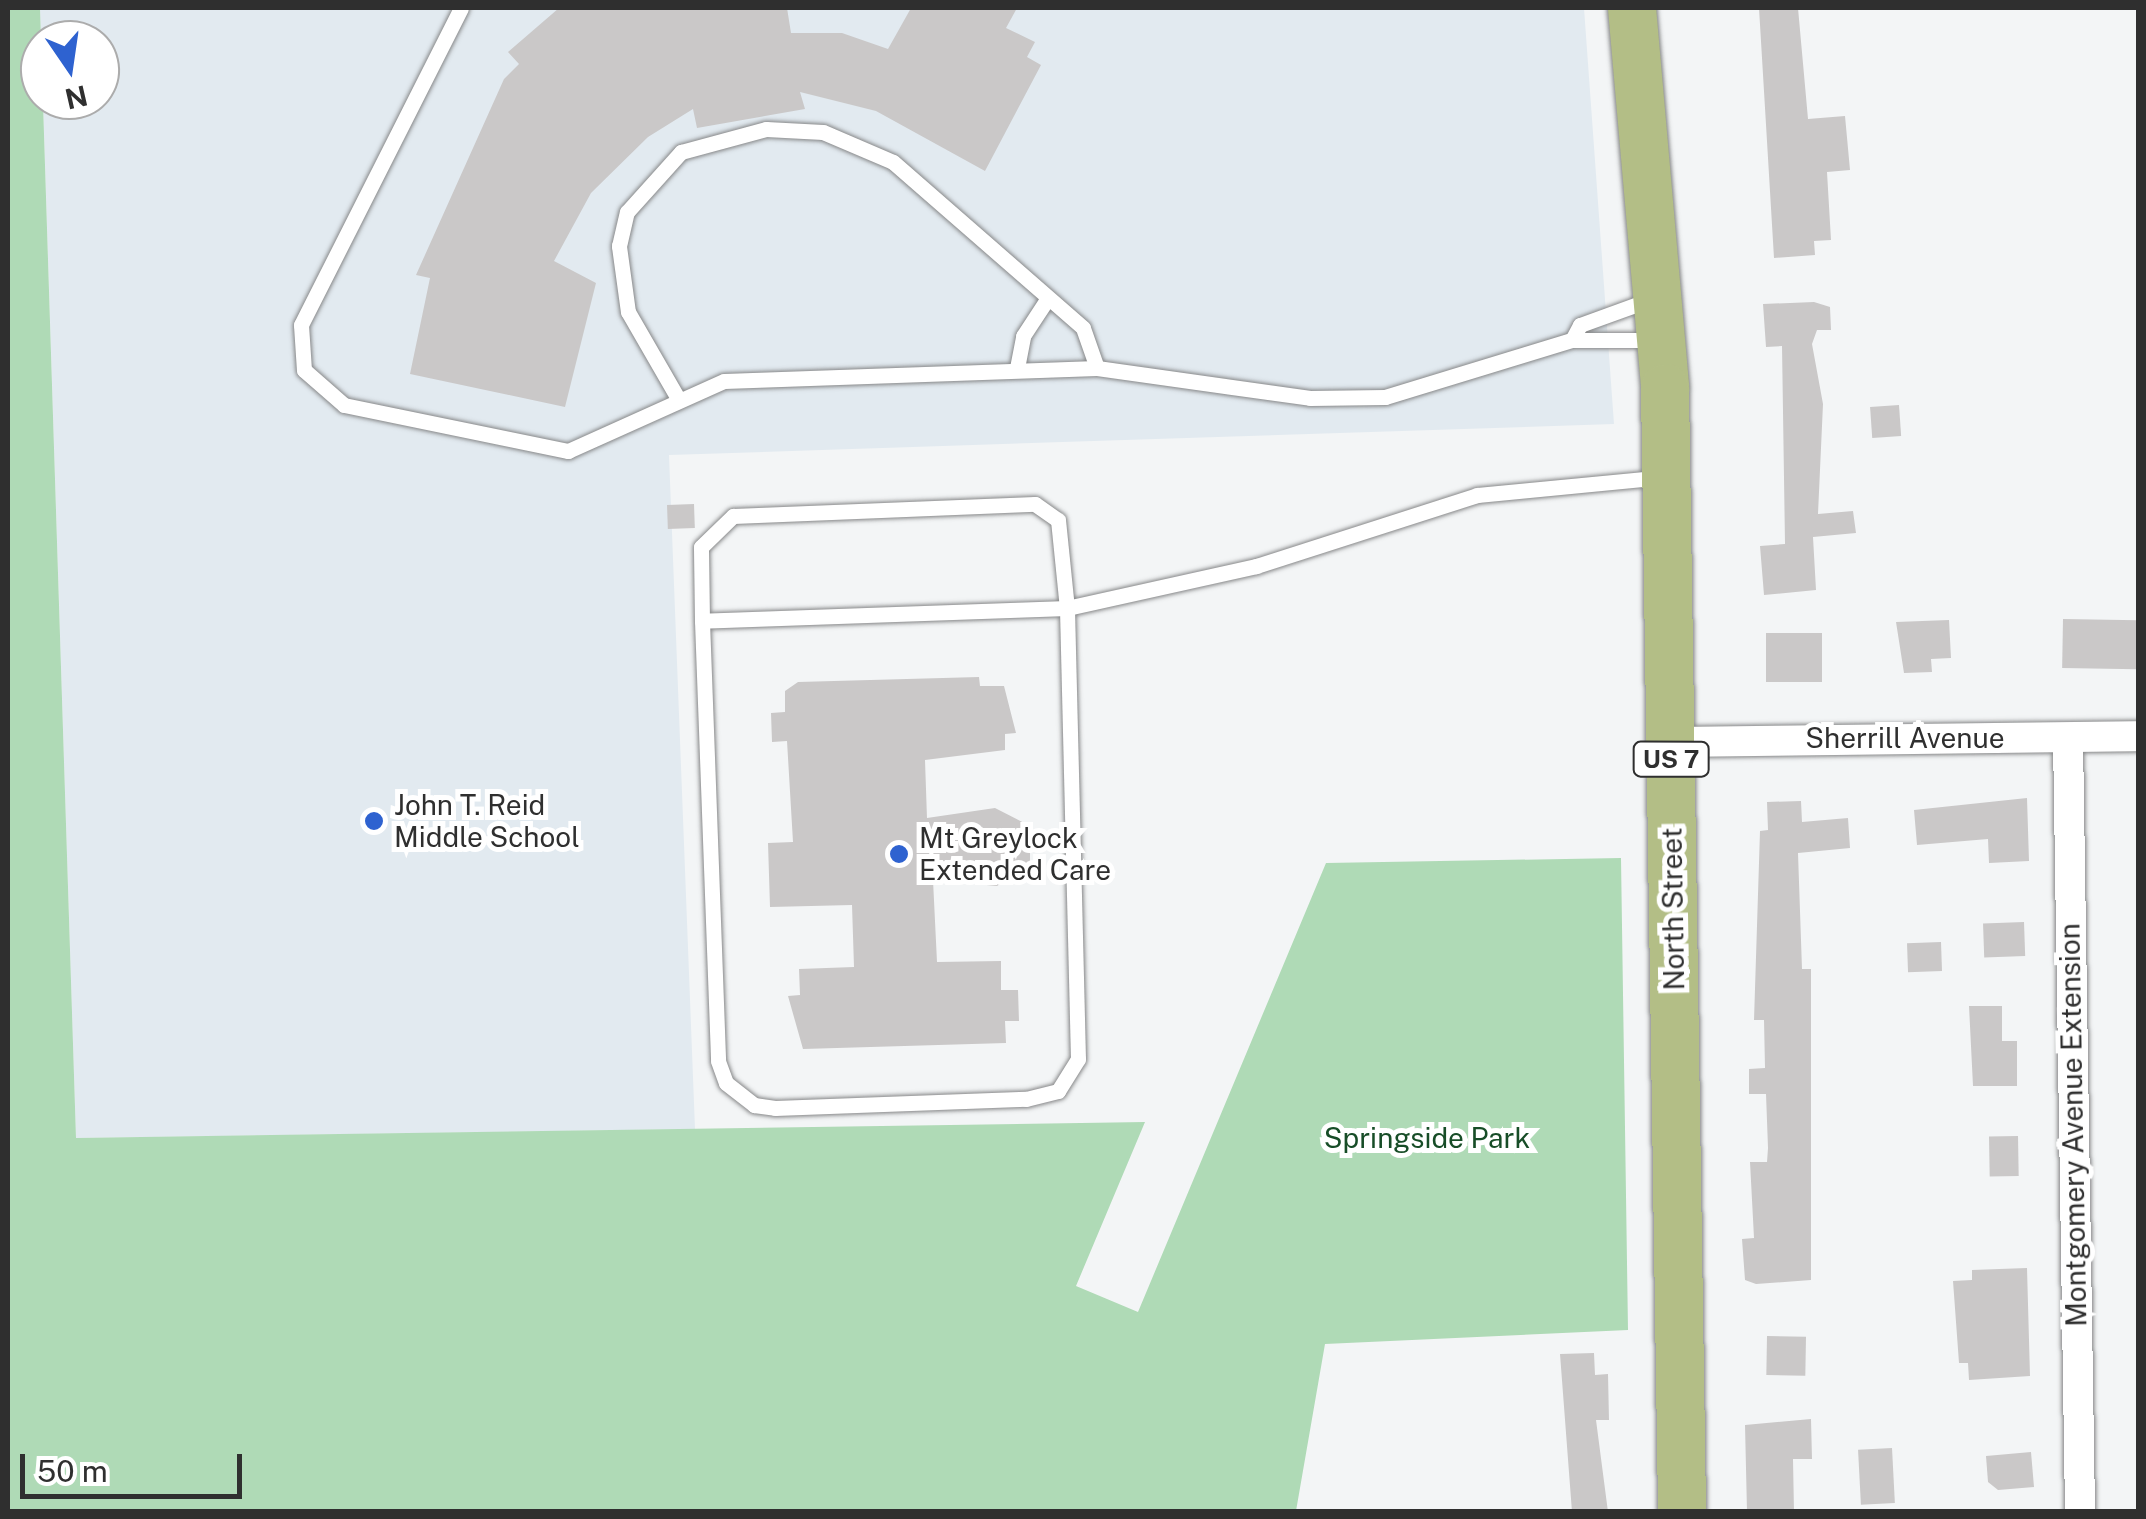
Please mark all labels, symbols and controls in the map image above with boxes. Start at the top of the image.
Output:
north arrow [20,20,120,120]
text: N [62,79,91,116]
street label: Sherrill Avenue [1805,721,2005,755]
road number: US 7 [1631,739,1711,779]
place label: John T. Reid Middle School [394,788,580,854]
marker: John T. Reid Middle School [363,810,385,832]
place label: Mt Greylock Extended Care [919,821,1111,887]
street label: North Street [1655,827,1691,991]
marker: Mt Greylock Extended Care [888,843,910,865]
street label: Montgomery Avenue Extension [2053,923,2093,1327]
park label: Springside Park [1324,1121,1530,1155]
scale bar [25,1434,248,1496]
text: 50 m [37,1453,108,1489]

